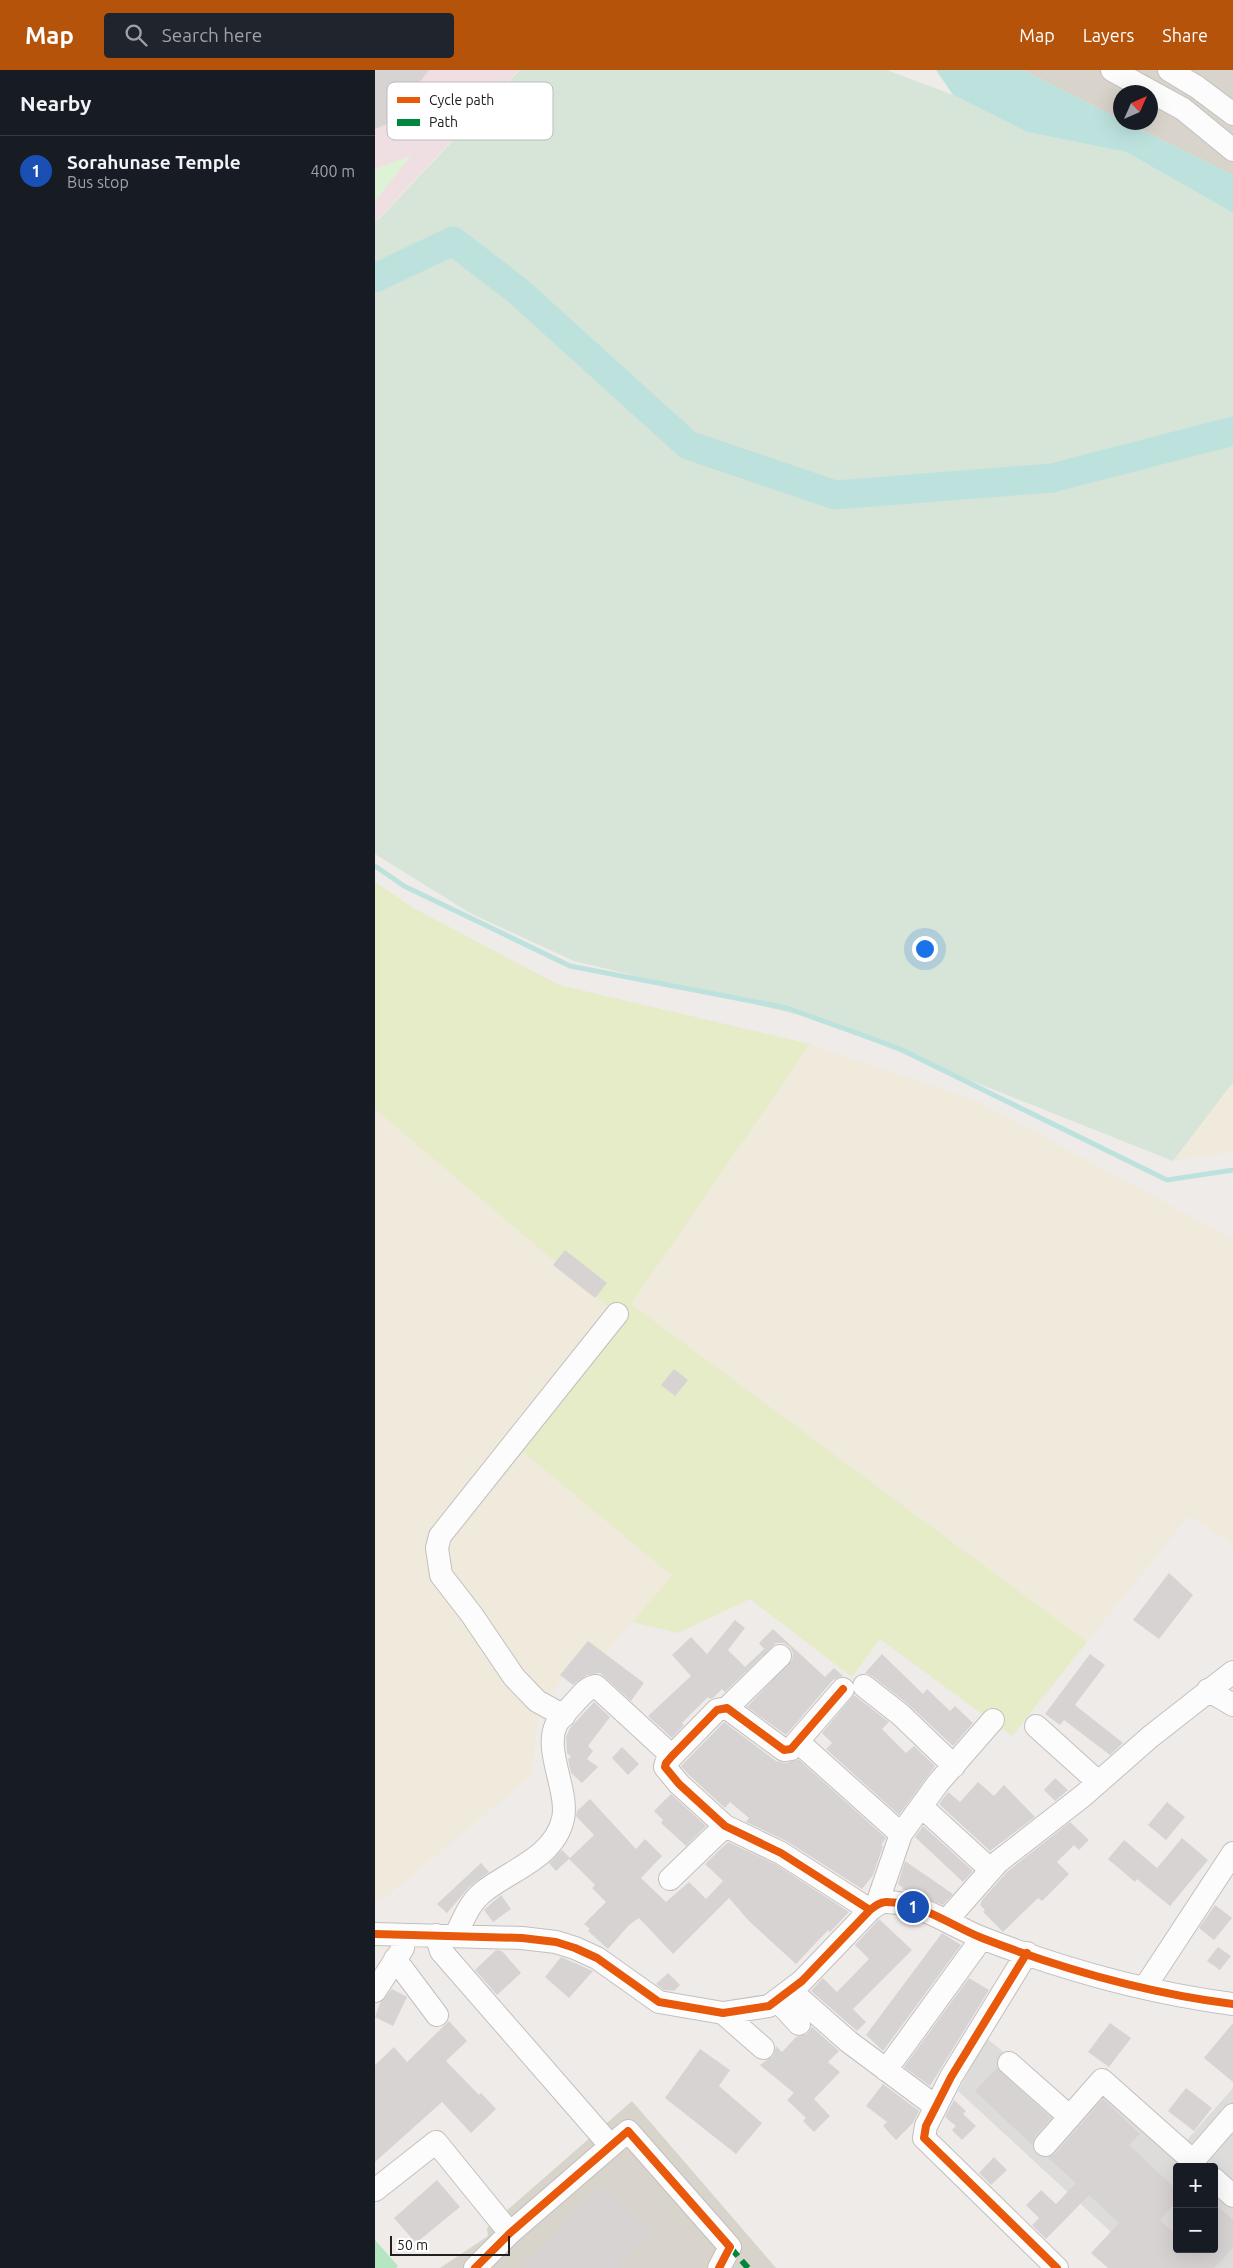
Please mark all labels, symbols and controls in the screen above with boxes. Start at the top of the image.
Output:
search box [104,13,454,58]
icon: search [122,21,150,49]
text: Map [25,22,74,49]
text: Search here [162,24,262,46]
text: Map [1019,25,1055,45]
text: Layers [1083,25,1134,45]
text: Share [1162,25,1208,45]
legend [387,82,553,140]
north arrow [1113,85,1158,130]
text: Nearby [20,91,91,115]
text: Cycle path [429,92,494,108]
text: Path [429,114,458,130]
text: Sorahunase Temple [67,151,241,173]
text: 1 [31,162,41,180]
text: 400 m [310,162,355,180]
text: Bus stop [67,173,129,191]
your location [912,936,938,962]
pin: 1 [897,1888,929,1926]
map controls [1173,2163,1218,2253]
button: + [1173,2163,1218,2208]
button: − [1173,2208,1218,2253]
scale bar [390,2233,510,2256]
text: 50 m [397,2237,428,2253]

